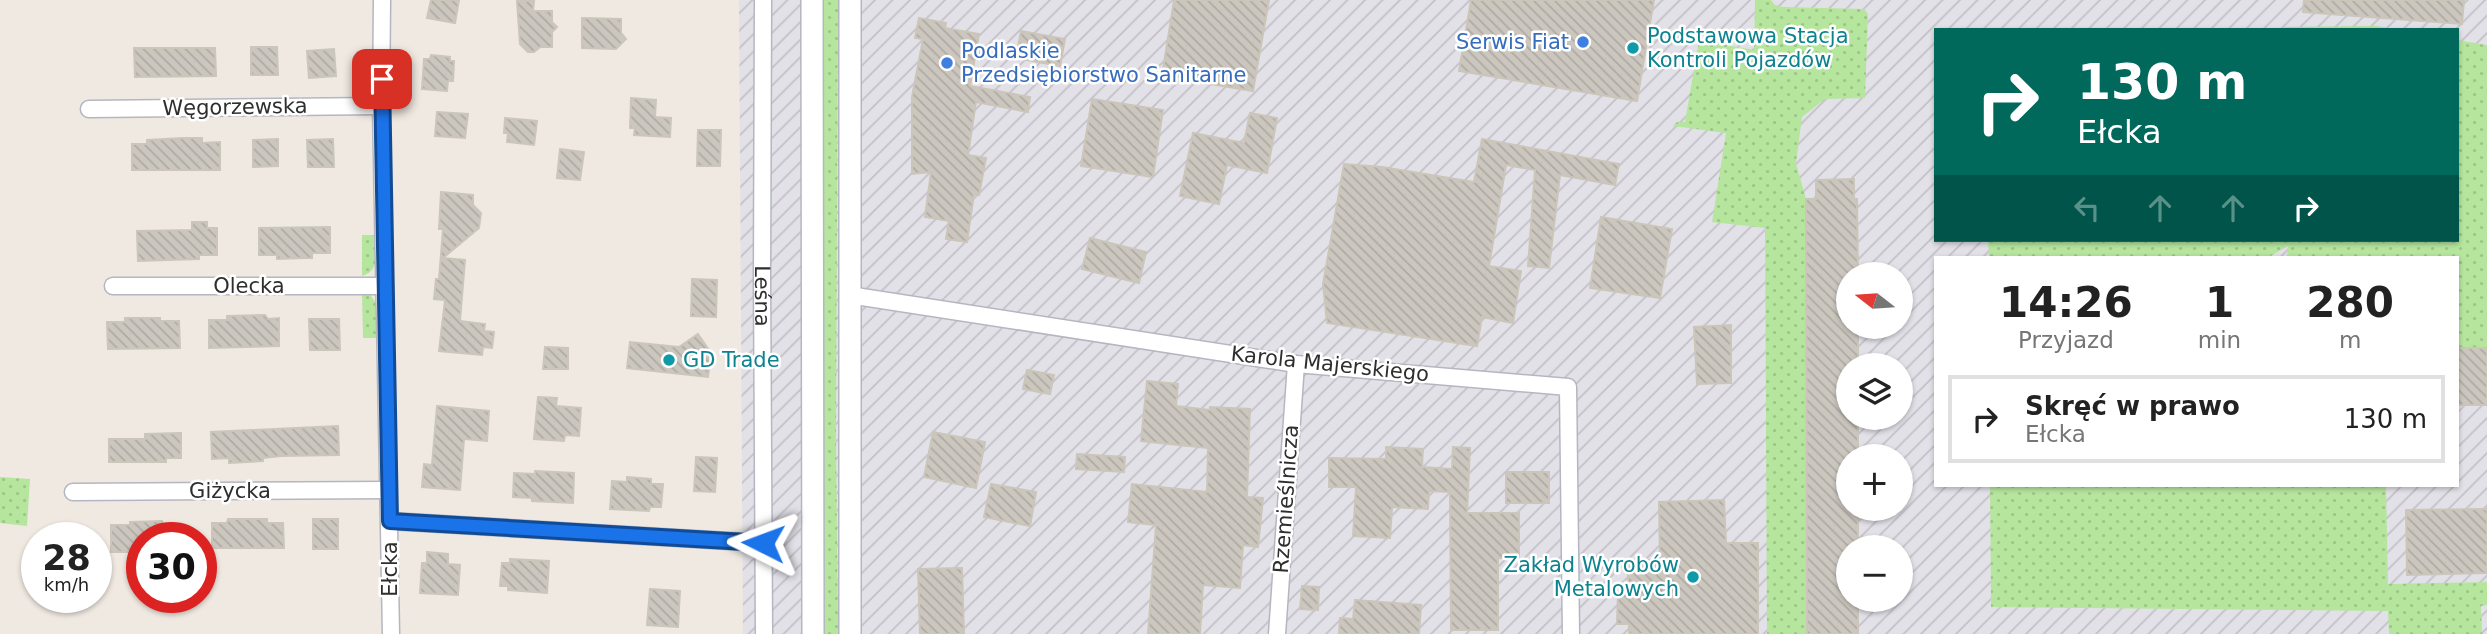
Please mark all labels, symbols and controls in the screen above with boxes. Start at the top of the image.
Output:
place label: Podstawowa Stacja Kontroli Pojazdów [1647,24,1849,72]
place label: Serwis Fiat [1456,30,1569,54]
marker: Serwis Fiat [1575,34,1591,50]
place label: Podlaskie Przedsiębiorstwo Sanitarne [961,39,1246,87]
marker: Podstawowa Stacja Kontroli Pojazdów [1625,40,1641,56]
pin [352,49,412,109]
text: 130 m [2077,54,2247,111]
marker: Podlaskie Przedsiębiorstwo Sanitarne [939,55,955,71]
icon: right [1962,56,2053,147]
icon: arrive [363,60,401,98]
street label: Węgorzewska [162,94,308,120]
text: Ełcka [2077,113,2161,151]
icon: left [2068,189,2106,227]
icon: ahead [2141,189,2179,227]
icon: ahead [2214,189,2252,227]
icon: right [2287,189,2325,227]
north arrow [1836,262,1913,340]
map controls [1836,262,1913,612]
street label: Leśna [750,265,774,327]
street label: Olecka [213,274,285,298]
text: 14:26 [1999,278,2133,327]
text: 1 [2205,278,2234,327]
text: 280 [2306,278,2394,327]
text: Przyjazd [2018,327,2114,353]
text: min [2198,327,2241,353]
text: m [2339,327,2361,353]
street label: Karola Majerskiego [1230,342,1430,386]
place label: GD Trade [683,348,780,372]
marker: GD Trade [661,352,677,368]
button: layers [1836,353,1913,430]
text: Skręć w prawo [2025,391,2240,421]
icon: right [1966,400,2004,438]
text: 130 m [2344,404,2427,434]
text: Ełcka [2025,421,2086,447]
street label: Rzemieślnicza [1269,424,1303,574]
button: + [1836,444,1913,521]
street label: Giżycka [189,479,271,503]
position arrow [726,506,800,580]
speed limit sign: 30 [126,522,217,613]
button: − [1836,535,1913,612]
text: 28 [42,538,91,578]
street label: Ełcka [378,541,402,597]
place label: Zakład Wyrobów Metalowych [1504,553,1679,601]
marker: Zakład Wyrobów Metalowych [1685,569,1701,585]
text: km/h [44,574,89,595]

